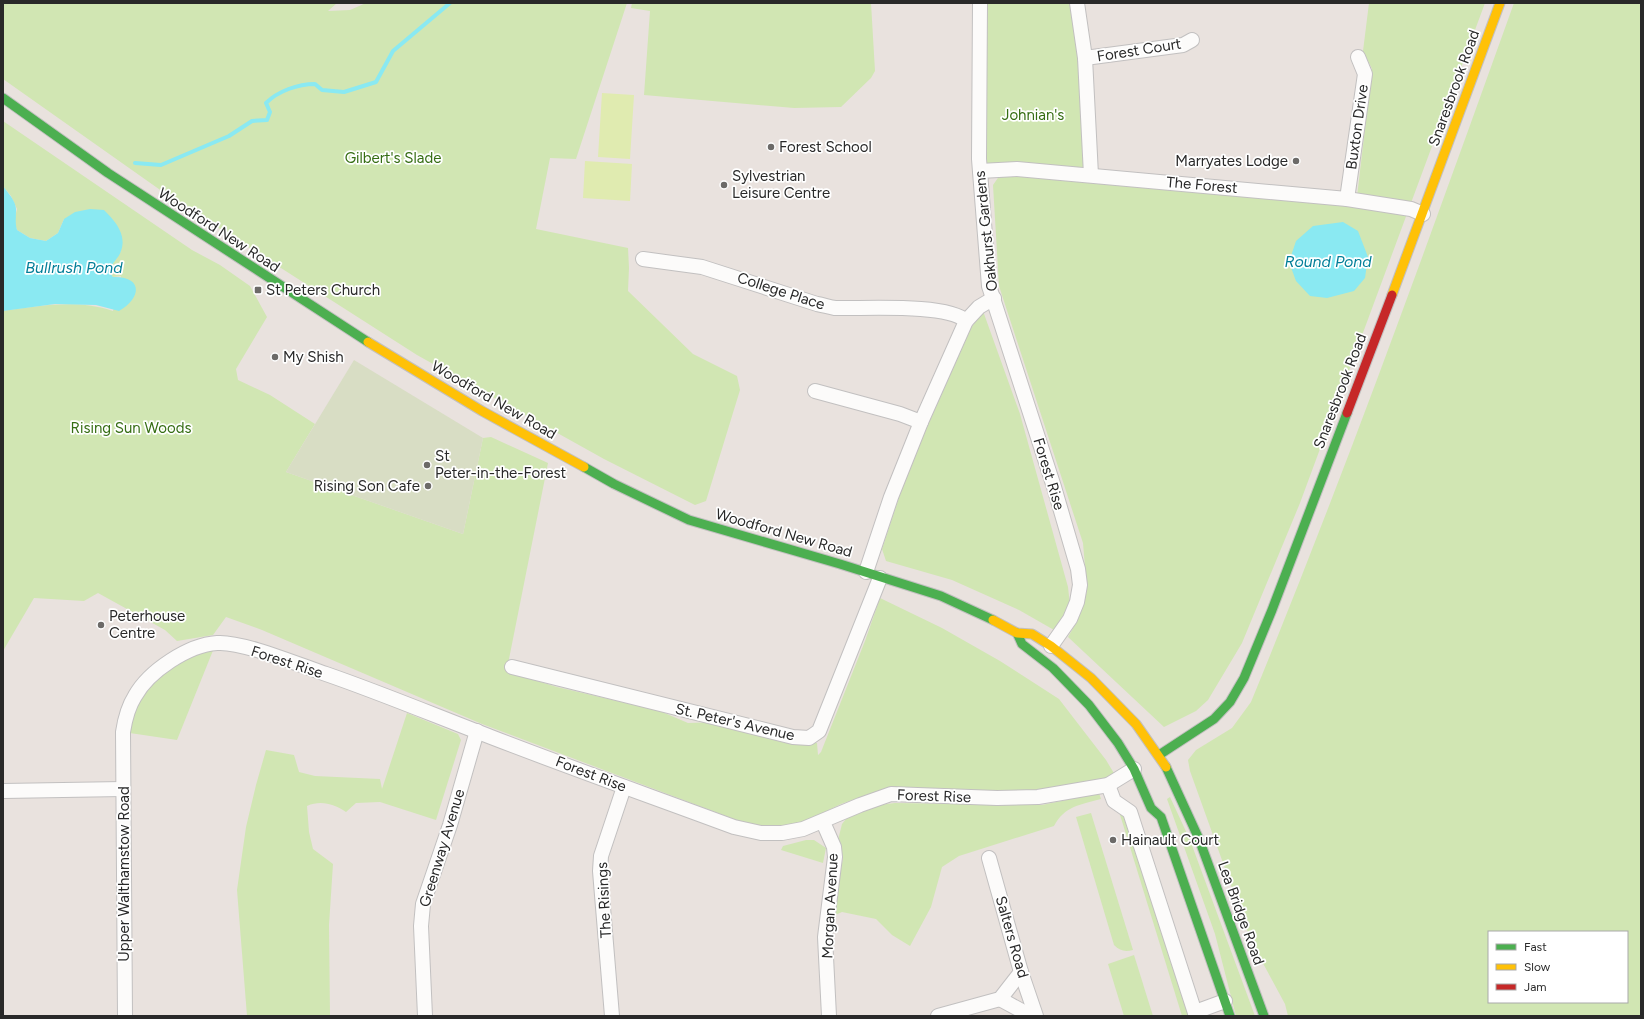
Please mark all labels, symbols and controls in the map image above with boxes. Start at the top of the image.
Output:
street label: Snaresbrook Road [1425,27,1483,149]
street label: Forest Court [1096,34,1183,66]
street label: Buxton Drive [1342,83,1372,171]
park label: Johnian's [1002,106,1064,124]
place label: Forest School [779,138,872,156]
marker: Forest School [766,142,776,152]
park label: Gilbert's Slade [345,149,441,167]
place label: Marryates Lodge [1175,152,1288,170]
marker: Marryates Lodge [1291,156,1301,166]
place label: Sylvestrian Leisure Centre [732,167,830,202]
street label: Oakhurst Gardens [971,170,1001,292]
street label: The Forest [1166,173,1239,197]
marker: Sylvestrian Leisure Centre [719,180,729,190]
street label: Woodford New Road [155,184,283,276]
water label: Round Pond [1284,252,1372,271]
water label: Bullrush Pond [25,258,123,277]
street label: College Place [735,268,827,314]
place label: St Peters Church [266,281,380,299]
marker: St Peters Church [253,285,263,295]
street label: Snaresbrook Road [1310,331,1370,451]
place label: My Shish [283,348,344,366]
marker: My Shish [270,352,280,362]
street label: Woodford New Road [428,357,560,443]
park label: Rising Sun Woods [71,419,191,437]
street label: Forest Rise [1030,436,1068,512]
place label: St Peter-in-the-Forest [435,447,566,482]
marker: St Peter-in-the-Forest [422,460,432,470]
place label: Rising Son Cafe [314,477,420,495]
marker: Rising Son Cafe [423,481,433,491]
street label: Woodford New Road [714,505,854,561]
place label: Peterhouse Centre [109,607,185,642]
marker: Peterhouse Centre [96,620,106,630]
street label: Forest Rise [249,642,325,682]
street label: St. Peter's Avenue [674,700,796,744]
street label: Forest Rise [553,752,629,796]
street label: Upper Walthamstow Road [115,786,133,962]
street label: Forest Rise [896,786,972,806]
street label: Greenway Avenue [415,787,469,909]
place label: Hainault Court [1121,831,1219,849]
marker: Hainault Court [1108,835,1118,845]
street label: Morgan Avenue [818,853,842,959]
street label: Lea Bridge Road [1214,859,1268,967]
street label: The Risings [593,862,615,938]
street label: Salters Road [992,894,1032,980]
legend [1488,931,1628,1003]
text: Fast [1524,940,1547,954]
text: Slow [1524,960,1551,974]
text: Jam [1524,980,1547,994]

